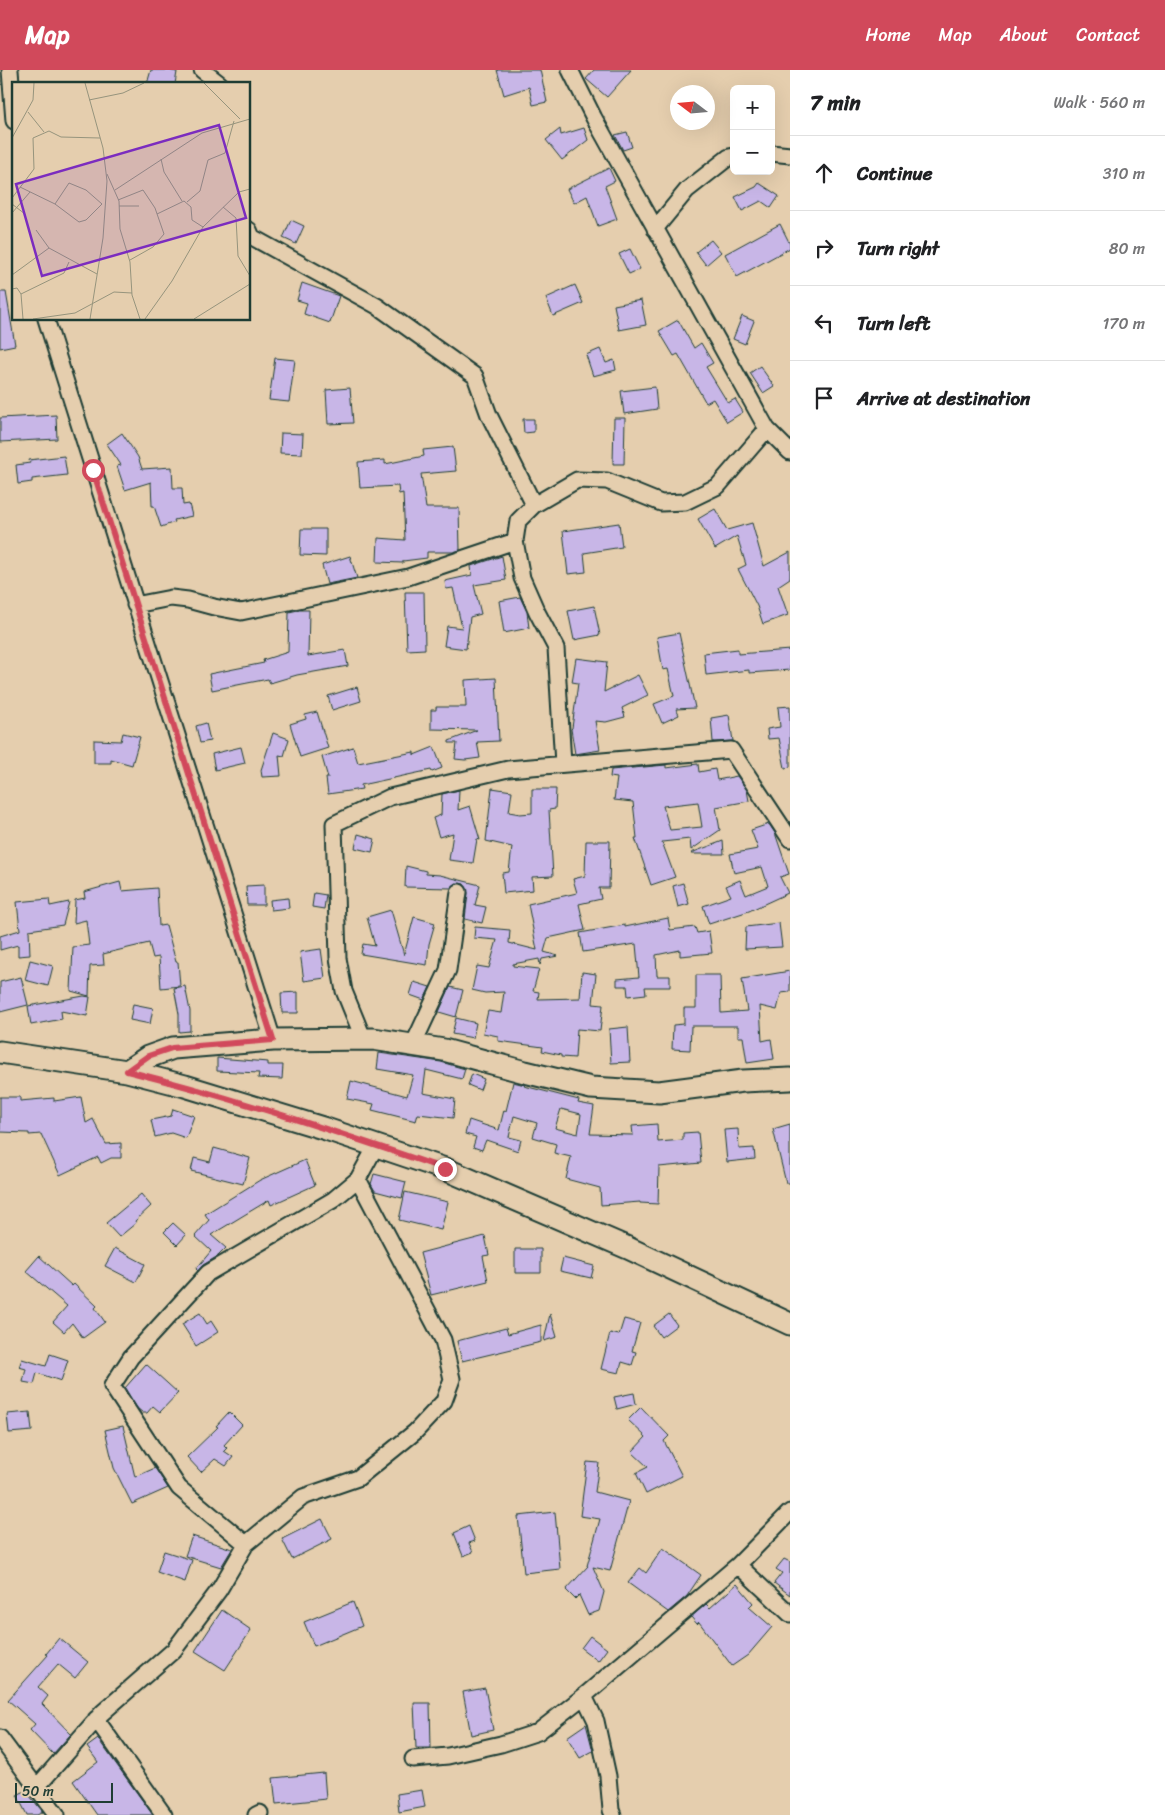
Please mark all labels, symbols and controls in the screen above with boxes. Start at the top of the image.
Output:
text: Map [25,14,69,56]
text: Home [866,19,911,51]
text: Map [939,19,972,51]
text: About [1000,19,1048,51]
text: Contact [1076,19,1140,51]
inset map [12,82,250,320]
text: 7 min [810,84,861,122]
north arrow [670,85,715,130]
map controls [730,85,775,175]
button: + [730,85,775,130]
text: Walk · 560 m [1054,88,1145,117]
button: − [730,130,775,175]
text: Continue [857,157,933,190]
icon: ahead [810,159,838,187]
text: 310 m [1103,159,1145,188]
text: Turn right [857,232,939,265]
icon: right [810,234,838,262]
text: 80 m [1109,234,1145,263]
text: Turn left [857,307,930,340]
icon: left [810,309,838,337]
text: 170 m [1102,309,1145,338]
text: Arrive at destination [857,382,1030,415]
icon: arrive [810,384,838,412]
route start [82,459,105,482]
route end [434,1158,457,1181]
text: 50 m [22,1779,54,1804]
scale bar [15,1780,112,1803]

